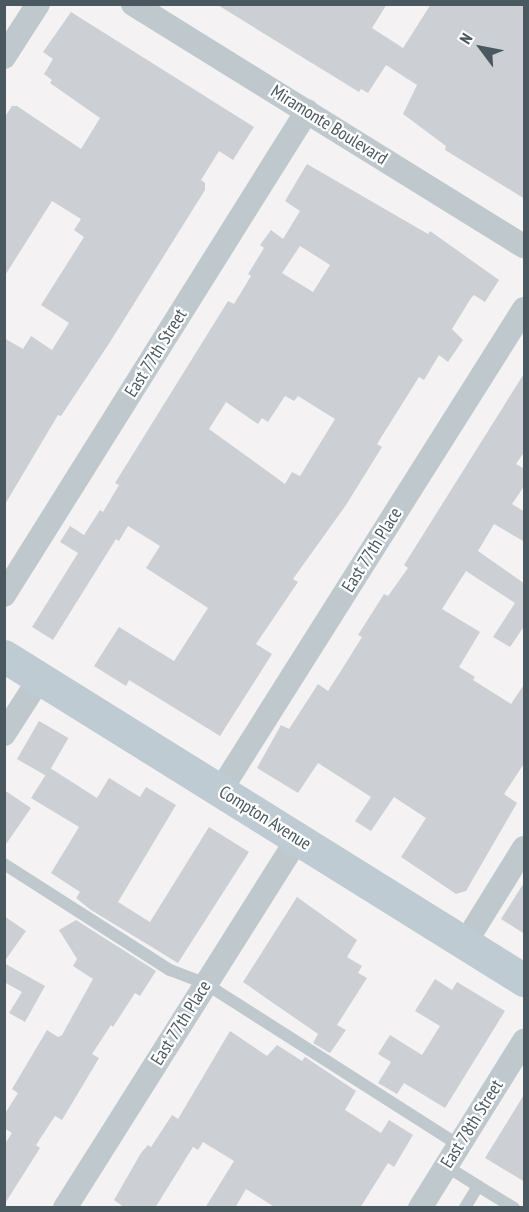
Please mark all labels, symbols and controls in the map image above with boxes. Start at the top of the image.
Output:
north arrow [451,18,511,78]
text: N [455,30,477,47]
street label: Miramonte Boulevard [267,81,391,169]
street label: East 77th Street [120,305,192,401]
street label: East 77th Place [338,504,406,596]
street label: Compton Avenue [215,781,315,855]
street label: East 77th Place [147,977,215,1069]
street label: East 78th Street [436,1076,508,1172]

